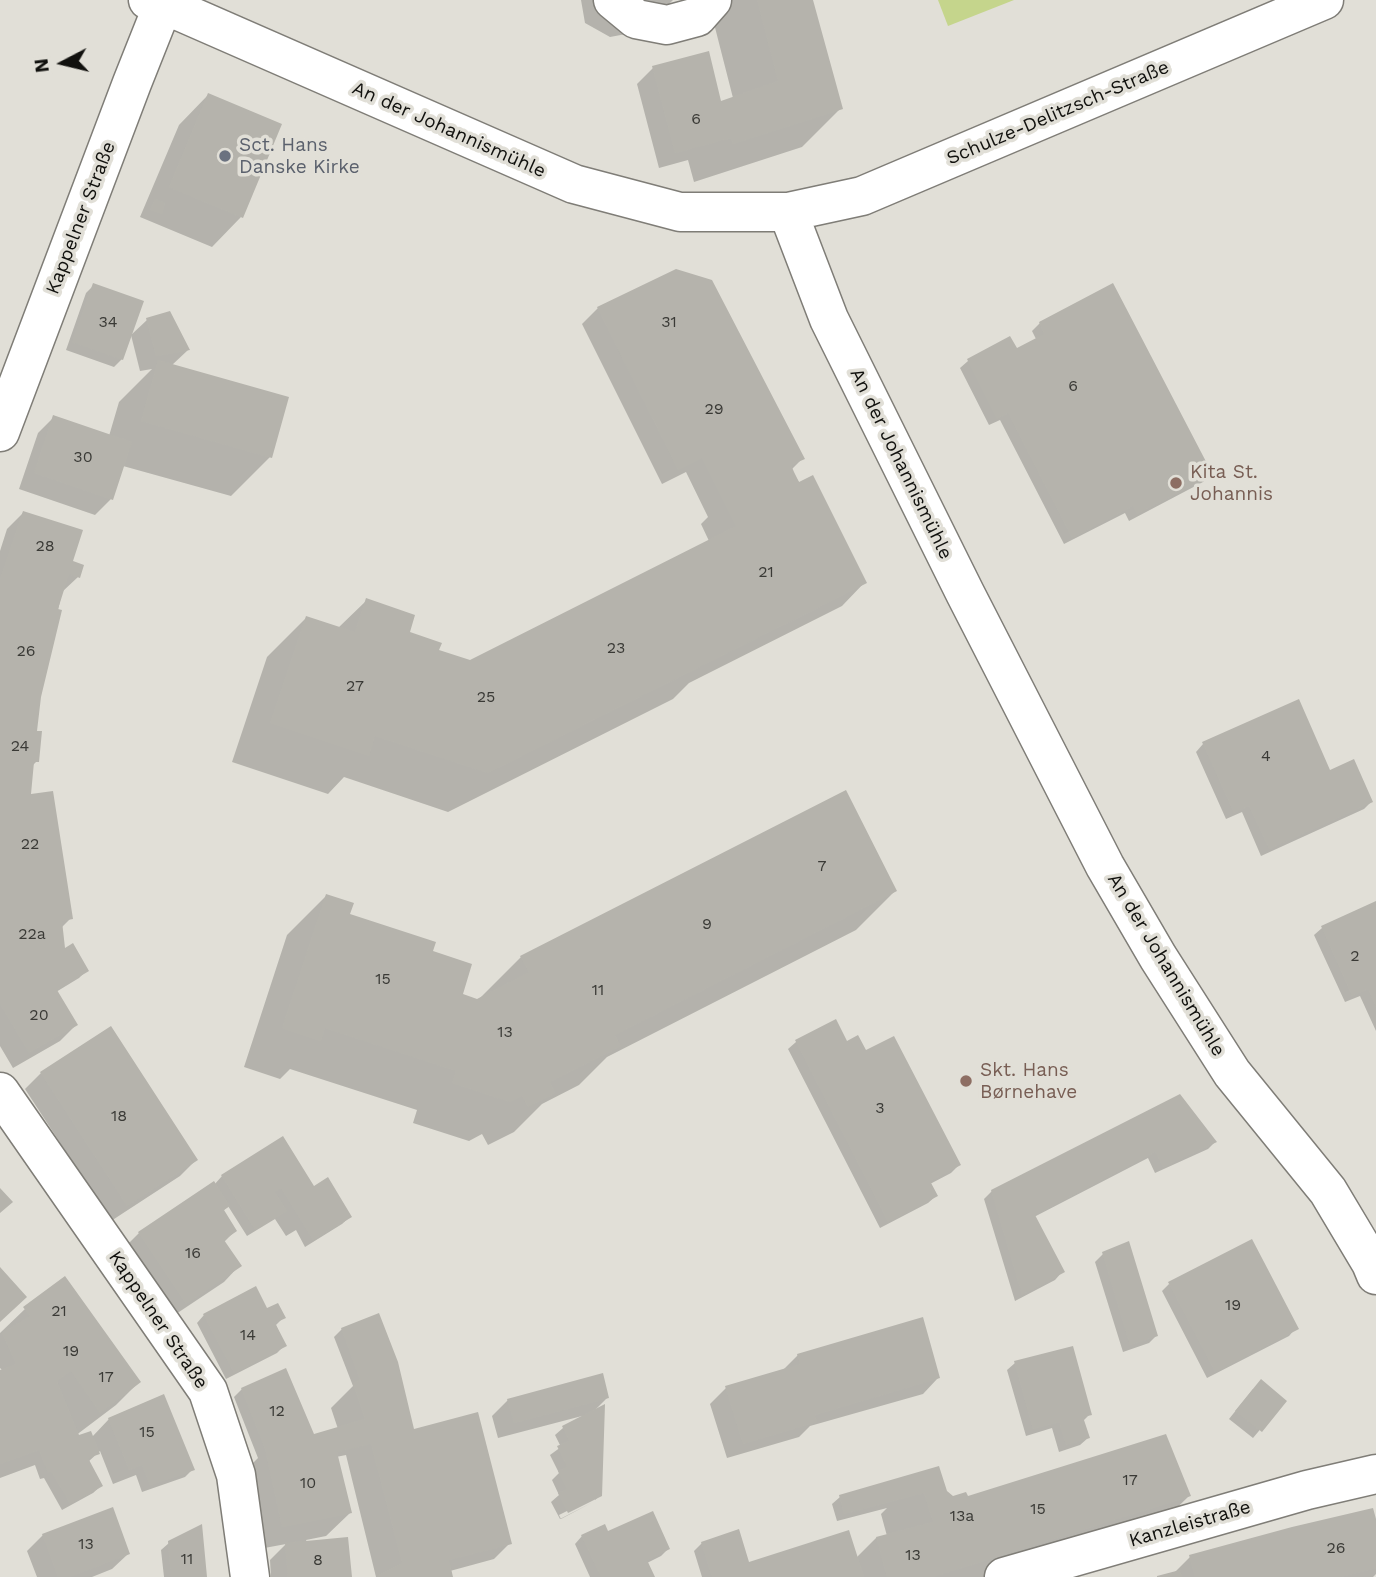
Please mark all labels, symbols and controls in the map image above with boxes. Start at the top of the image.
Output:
north arrow [28,28,98,98]
street label: Schulze-Delitzsch-Straße [943,56,1173,170]
text: N [29,57,54,74]
street label: An der Johannismühle [349,77,549,183]
house number: 6 [691,109,701,129]
place label: Sct. Hans Danske Kirke [239,134,360,178]
street label: Kappelner Straße [41,138,121,298]
marker: Sct. Hans Danske Kirke [217,148,233,164]
house number: 34 [98,312,118,332]
house number: 31 [661,312,677,332]
street label: An der Johannismühle [845,365,957,563]
house number: 6 [1068,376,1078,396]
house number: 29 [704,399,724,419]
house number: 30 [73,447,93,467]
place label: Kita St. Johannis [1190,461,1273,505]
marker: Kita St. Johannis [1168,475,1184,491]
house number: 28 [35,536,55,556]
house number: 21 [758,562,774,582]
house number: 23 [607,638,625,658]
house number: 26 [16,641,36,661]
house number: 27 [346,676,364,696]
house number: 25 [477,687,495,707]
house number: 24 [11,736,29,756]
house number: 4 [1261,746,1271,766]
house number: 22 [21,834,39,854]
house number: 7 [818,856,826,876]
street label: An der Johannismühle [1102,869,1230,1061]
house number: 9 [702,914,712,934]
house number: 22a [18,924,46,944]
house number: 2 [1350,946,1360,966]
house number: 15 [375,969,391,989]
house number: 11 [592,980,604,1000]
house number: 20 [29,1005,49,1025]
house number: 13 [497,1022,513,1042]
place label: Skt. Hans Børnehave [980,1059,1077,1103]
marker: Skt. Hans Børnehave [958,1073,974,1089]
house number: 3 [875,1098,885,1118]
house number: 18 [111,1106,127,1126]
house number: 16 [185,1243,201,1263]
street label: Kappelner Straße [103,1247,213,1393]
house number: 19 [1225,1295,1241,1315]
house number: 21 [51,1301,67,1321]
house number: 14 [240,1325,256,1345]
house number: 19 [63,1341,79,1361]
house number: 17 [98,1367,114,1387]
house number: 12 [269,1401,285,1421]
house number: 15 [139,1422,155,1442]
house number: 17 [1122,1470,1138,1490]
house number: 10 [300,1473,316,1493]
street label: Kanzleistraße [1126,1496,1254,1552]
house number: 15 [1030,1499,1046,1519]
house number: 13a [950,1506,974,1526]
house number: 13 [78,1534,94,1554]
house number: 26 [1326,1538,1346,1558]
house number: 13 [905,1545,921,1565]
house number: 11 [181,1549,193,1569]
house number: 8 [313,1550,323,1570]

